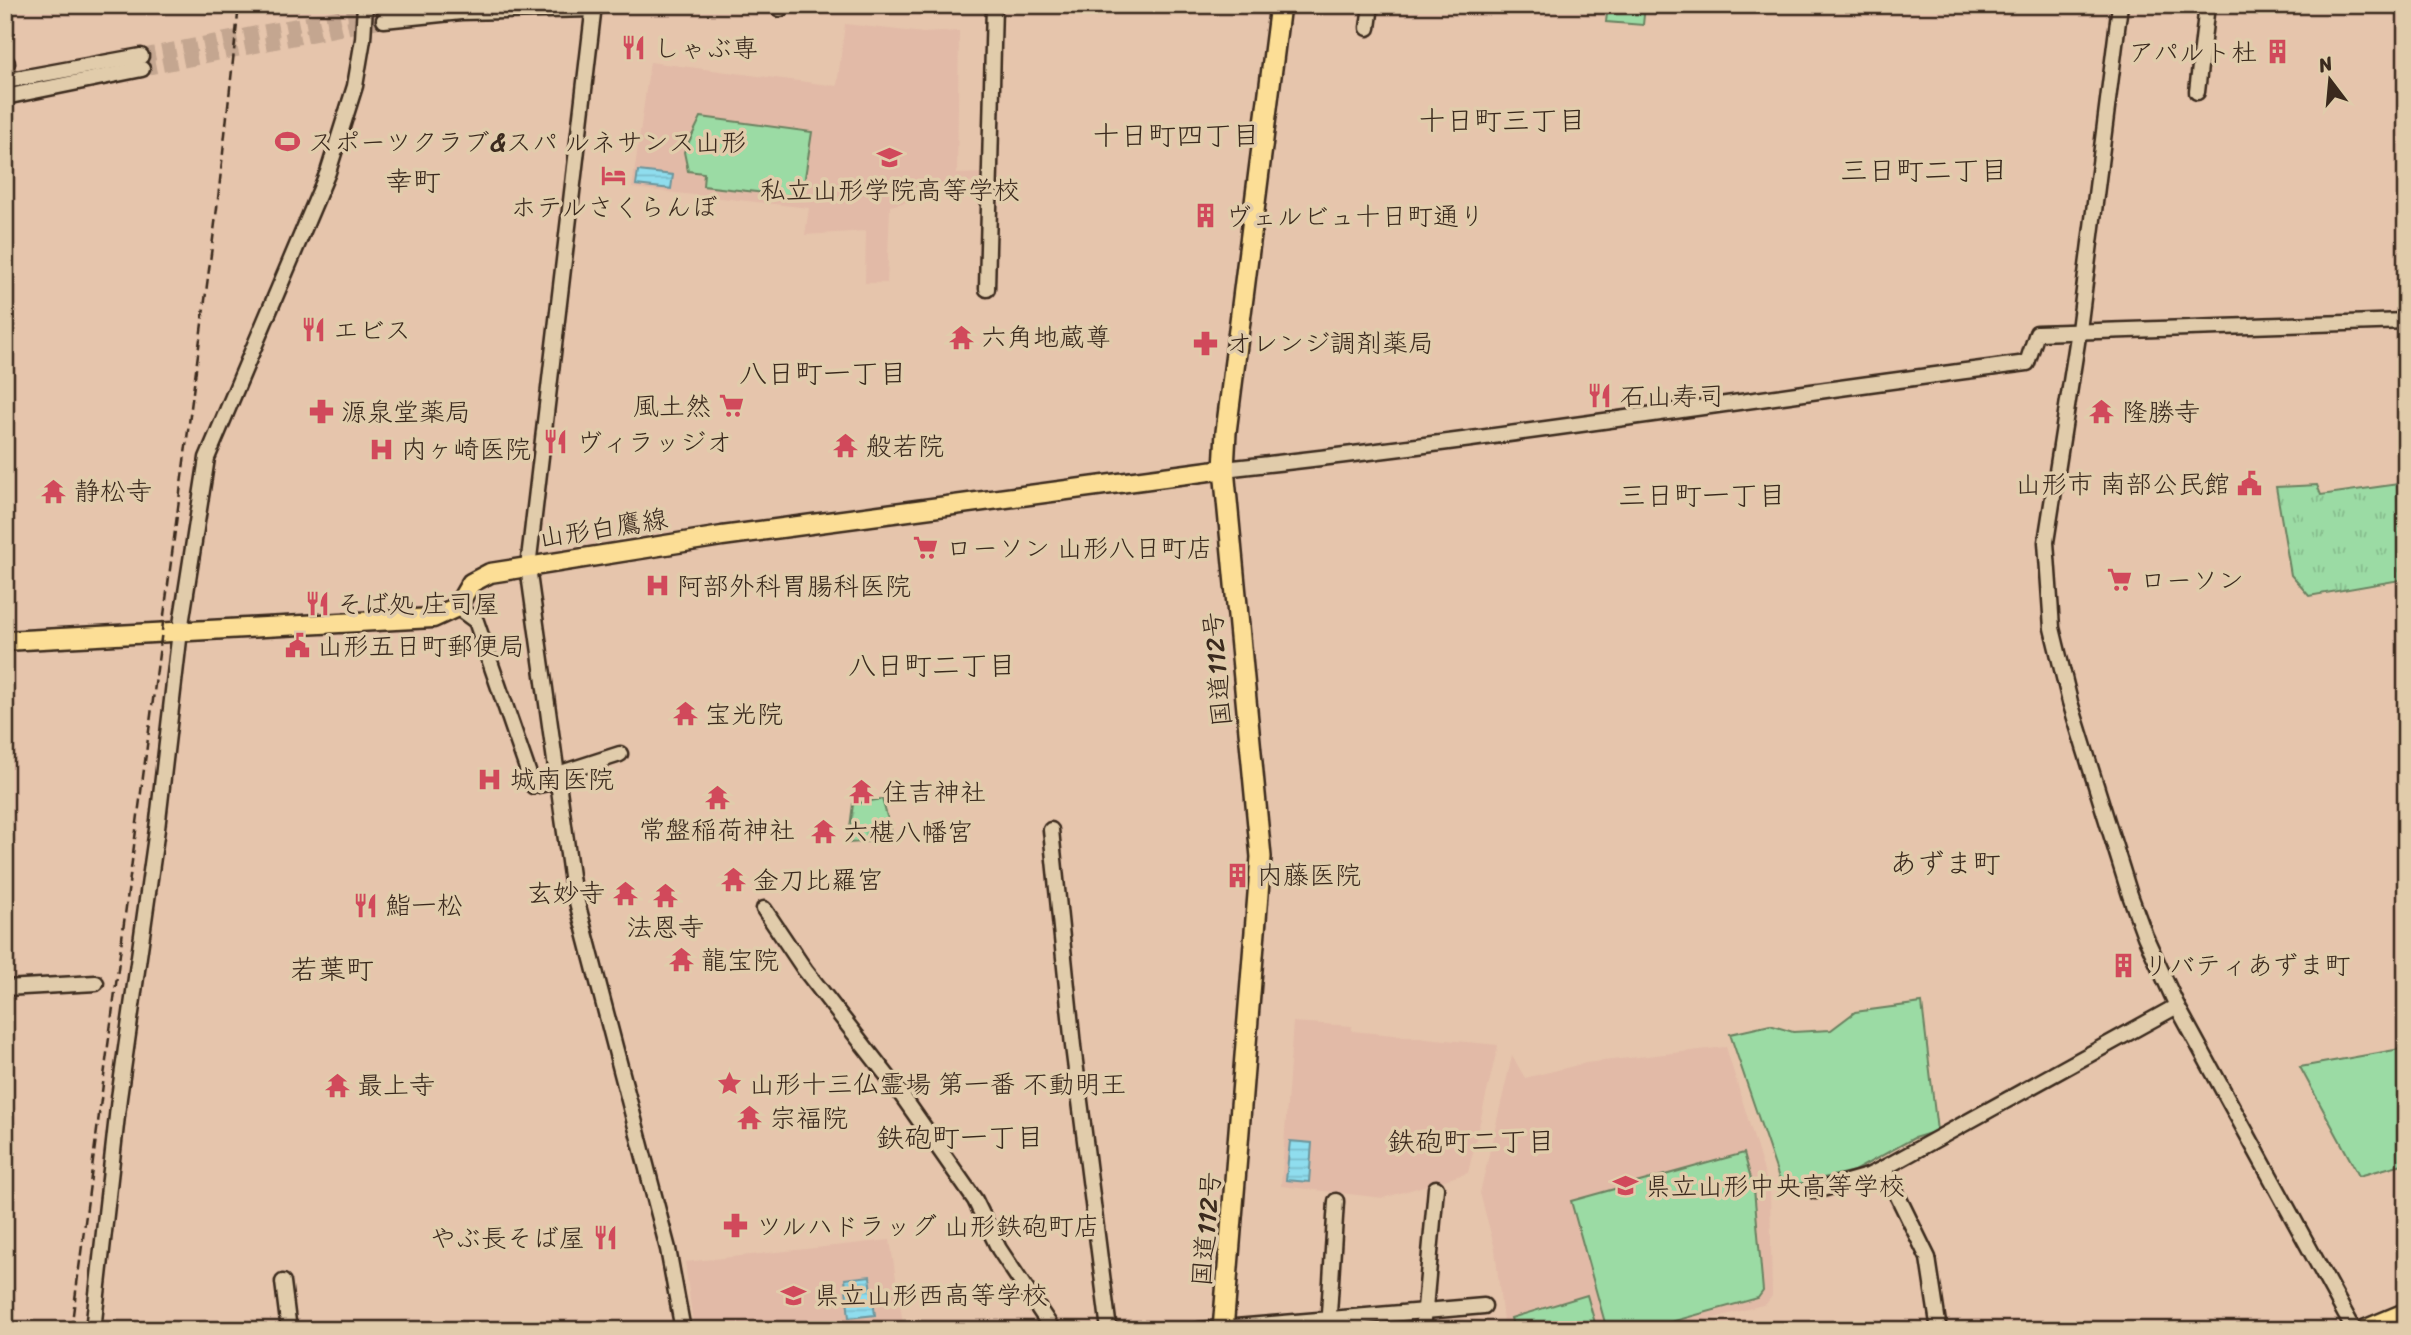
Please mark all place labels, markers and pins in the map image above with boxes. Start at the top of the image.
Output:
place label: しゃぶ専 [654,25,758,71]
place label: アパルト杜 [2129,29,2257,75]
restaurant icon: しゃぶ専 [620,34,648,62]
building icon: アパルト杜 [2263,38,2291,66]
place label: スポーツクラブ&スパ ルネサンス山形 [308,119,747,165]
sports icon: スポーツクラブ&スパ ルネサンス山形 [274,128,302,156]
school or university icon: 私立山形学院高等学校 [876,144,904,172]
hotel icon: ホテルさくらんぼ [600,161,628,189]
place label: 私立山形学院高等学校 [760,167,1020,213]
place label: ホテルさくらんぼ [511,184,717,230]
place label: ヴェルビュ十日町通り [1225,193,1485,239]
building icon: ヴェルビュ十日町通り [1191,202,1219,230]
place label: エビス [333,307,411,353]
place label: 六角地蔵尊 [981,314,1111,360]
restaurant icon: エビス [299,316,327,344]
place label: オレンジ調剤薬局 [1226,320,1434,366]
temple icon: 六角地蔵尊 [947,323,975,351]
pharmacy icon: オレンジ調剤薬局 [1192,329,1220,357]
place label: 石山寿司 [1620,373,1724,419]
restaurant icon: 石山寿司 [1586,382,1614,410]
place label: 風土然 [633,383,711,429]
place label: 源泉堂薬局 [341,389,471,435]
place label: 隆勝寺 [2122,389,2200,435]
supermarket icon: 風土然 [717,392,745,420]
pharmacy icon: 源泉堂薬局 [307,398,335,426]
temple icon: 隆勝寺 [2088,398,2116,426]
place label: ヴィラッジオ [576,419,732,465]
place label: 般若院 [866,423,944,469]
place label: 内ヶ崎医院 [401,426,531,472]
restaurant icon: ヴィラッジオ [542,428,570,456]
temple icon: 般若院 [832,432,860,460]
hospital icon: 内ヶ崎医院 [367,435,395,463]
place label: 山形市 南部公民館 [2015,461,2230,507]
place label: 静松寺 [74,468,152,514]
public building icon: 山形市 南部公民館 [2236,470,2264,498]
temple icon: 静松寺 [40,477,68,505]
place label: ローソン 山形八日町店 [946,525,1213,571]
supermarket icon: ローソン 山形八日町店 [912,534,940,562]
place label: ローソン [2140,557,2244,603]
place label: 阿部外科胃腸科医院 [677,563,911,609]
supermarket icon: ローソン [2106,566,2134,594]
hospital icon: 阿部外科胃腸科医院 [643,572,671,600]
place label: そば処 庄司屋 [337,581,500,627]
restaurant icon: そば処 庄司屋 [303,590,331,618]
place label: 山形五日町郵便局 [317,623,525,669]
public building icon: 山形五日町郵便局 [283,632,311,660]
place label: 宝光院 [705,691,783,737]
temple icon: 宝光院 [671,700,699,728]
place label: 城南医院 [510,756,614,802]
hospital icon: 城南医院 [476,765,504,793]
place label: 住吉神社 [882,769,986,815]
temple icon: 住吉神社 [848,778,876,806]
temple icon: 常盤稲荷神社 [703,784,731,812]
place label: 常盤稲荷神社 [639,807,795,853]
place label: 六椹八幡宮 [843,809,973,855]
temple icon: 六椹八幡宮 [809,818,837,846]
place label: 内藤医院 [1257,852,1361,898]
place label: 金刀比羅宮 [753,857,883,903]
building icon: 内藤医院 [1223,861,1251,889]
temple icon: 金刀比羅宮 [719,866,747,894]
place label: 玄妙寺 [527,870,605,916]
temple icon: 玄妙寺 [611,879,639,907]
temple icon: 法恩寺 [651,881,679,909]
place label: 鮨一松 [385,882,463,928]
restaurant icon: 鮨一松 [351,891,379,919]
place label: 法恩寺 [626,904,704,950]
place label: 龍宝院 [701,937,779,983]
place label: リバティあずま町 [2143,942,2350,988]
temple icon: 龍宝院 [667,946,695,974]
building icon: リバティあずま町 [2109,951,2137,979]
place label: 山形十三仏霊場 第一番 不動明王 [749,1061,1127,1107]
place label: 最上寺 [357,1062,435,1108]
place icon: 山形十三仏霊場 第一番 不動明王 [715,1070,743,1098]
temple icon: 最上寺 [323,1071,351,1099]
place label: 宗福院 [770,1095,848,1141]
temple icon: 宗福院 [736,1104,764,1132]
place label: 県立山形中央高等学校 [1645,1163,1905,1209]
school or university icon: 県立山形中央高等学校 [1611,1172,1639,1200]
place label: ツルハドラッグ 山形鉄砲町店 [756,1203,1100,1249]
pharmacy icon: ツルハドラッグ 山形鉄砲町店 [722,1212,750,1240]
place label: やぶ長そば屋 [430,1215,585,1261]
restaurant icon: やぶ長そば屋 [591,1224,619,1252]
place label: 県立山形西高等学校 [814,1272,1048,1318]
school or university icon: 県立山形西高等学校 [780,1281,808,1309]

